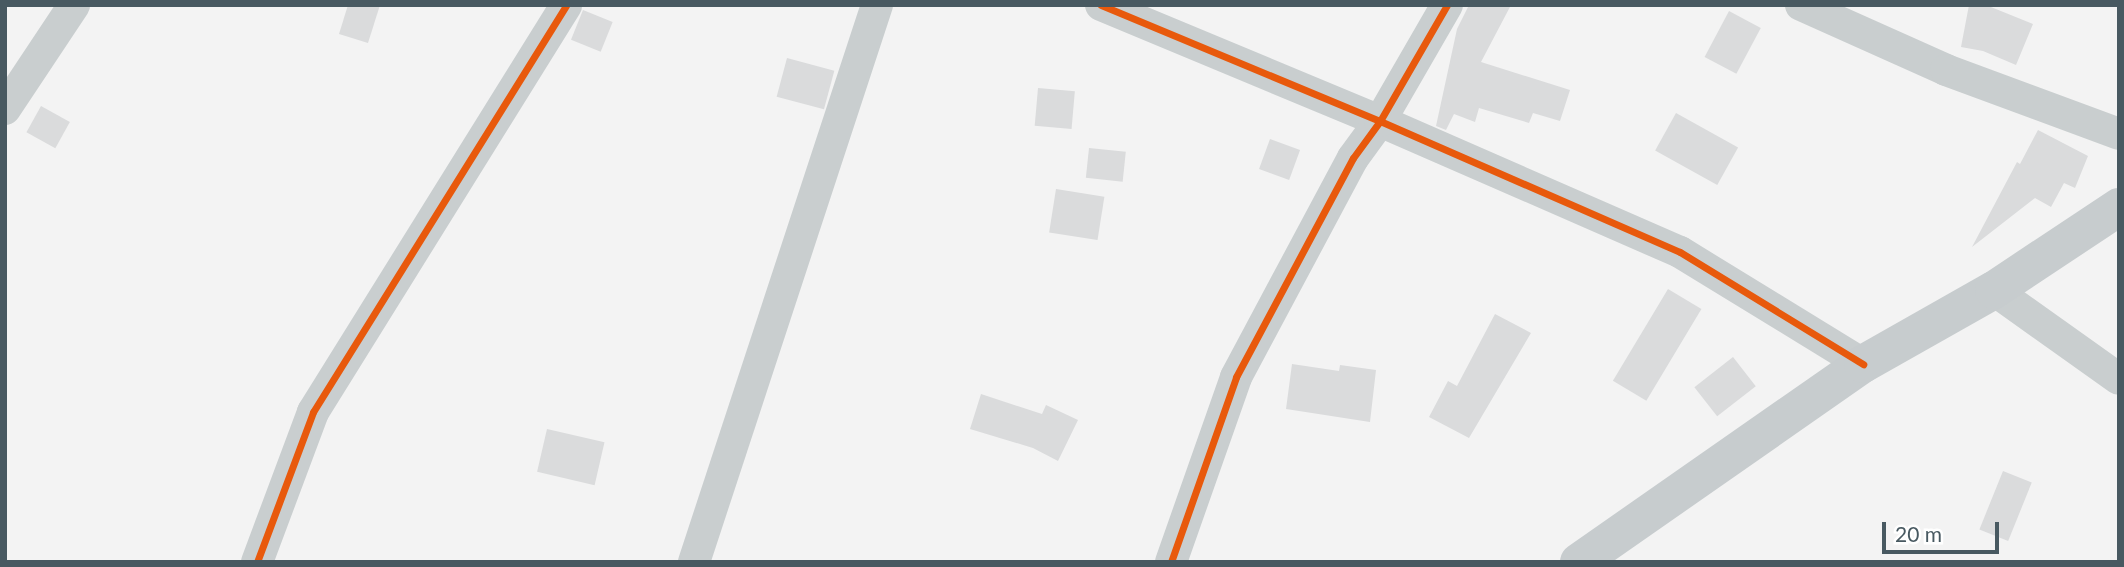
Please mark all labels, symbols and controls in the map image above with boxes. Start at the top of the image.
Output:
scale bar [1886,508,2003,552]
text: 20 m [1895,521,1942,546]

